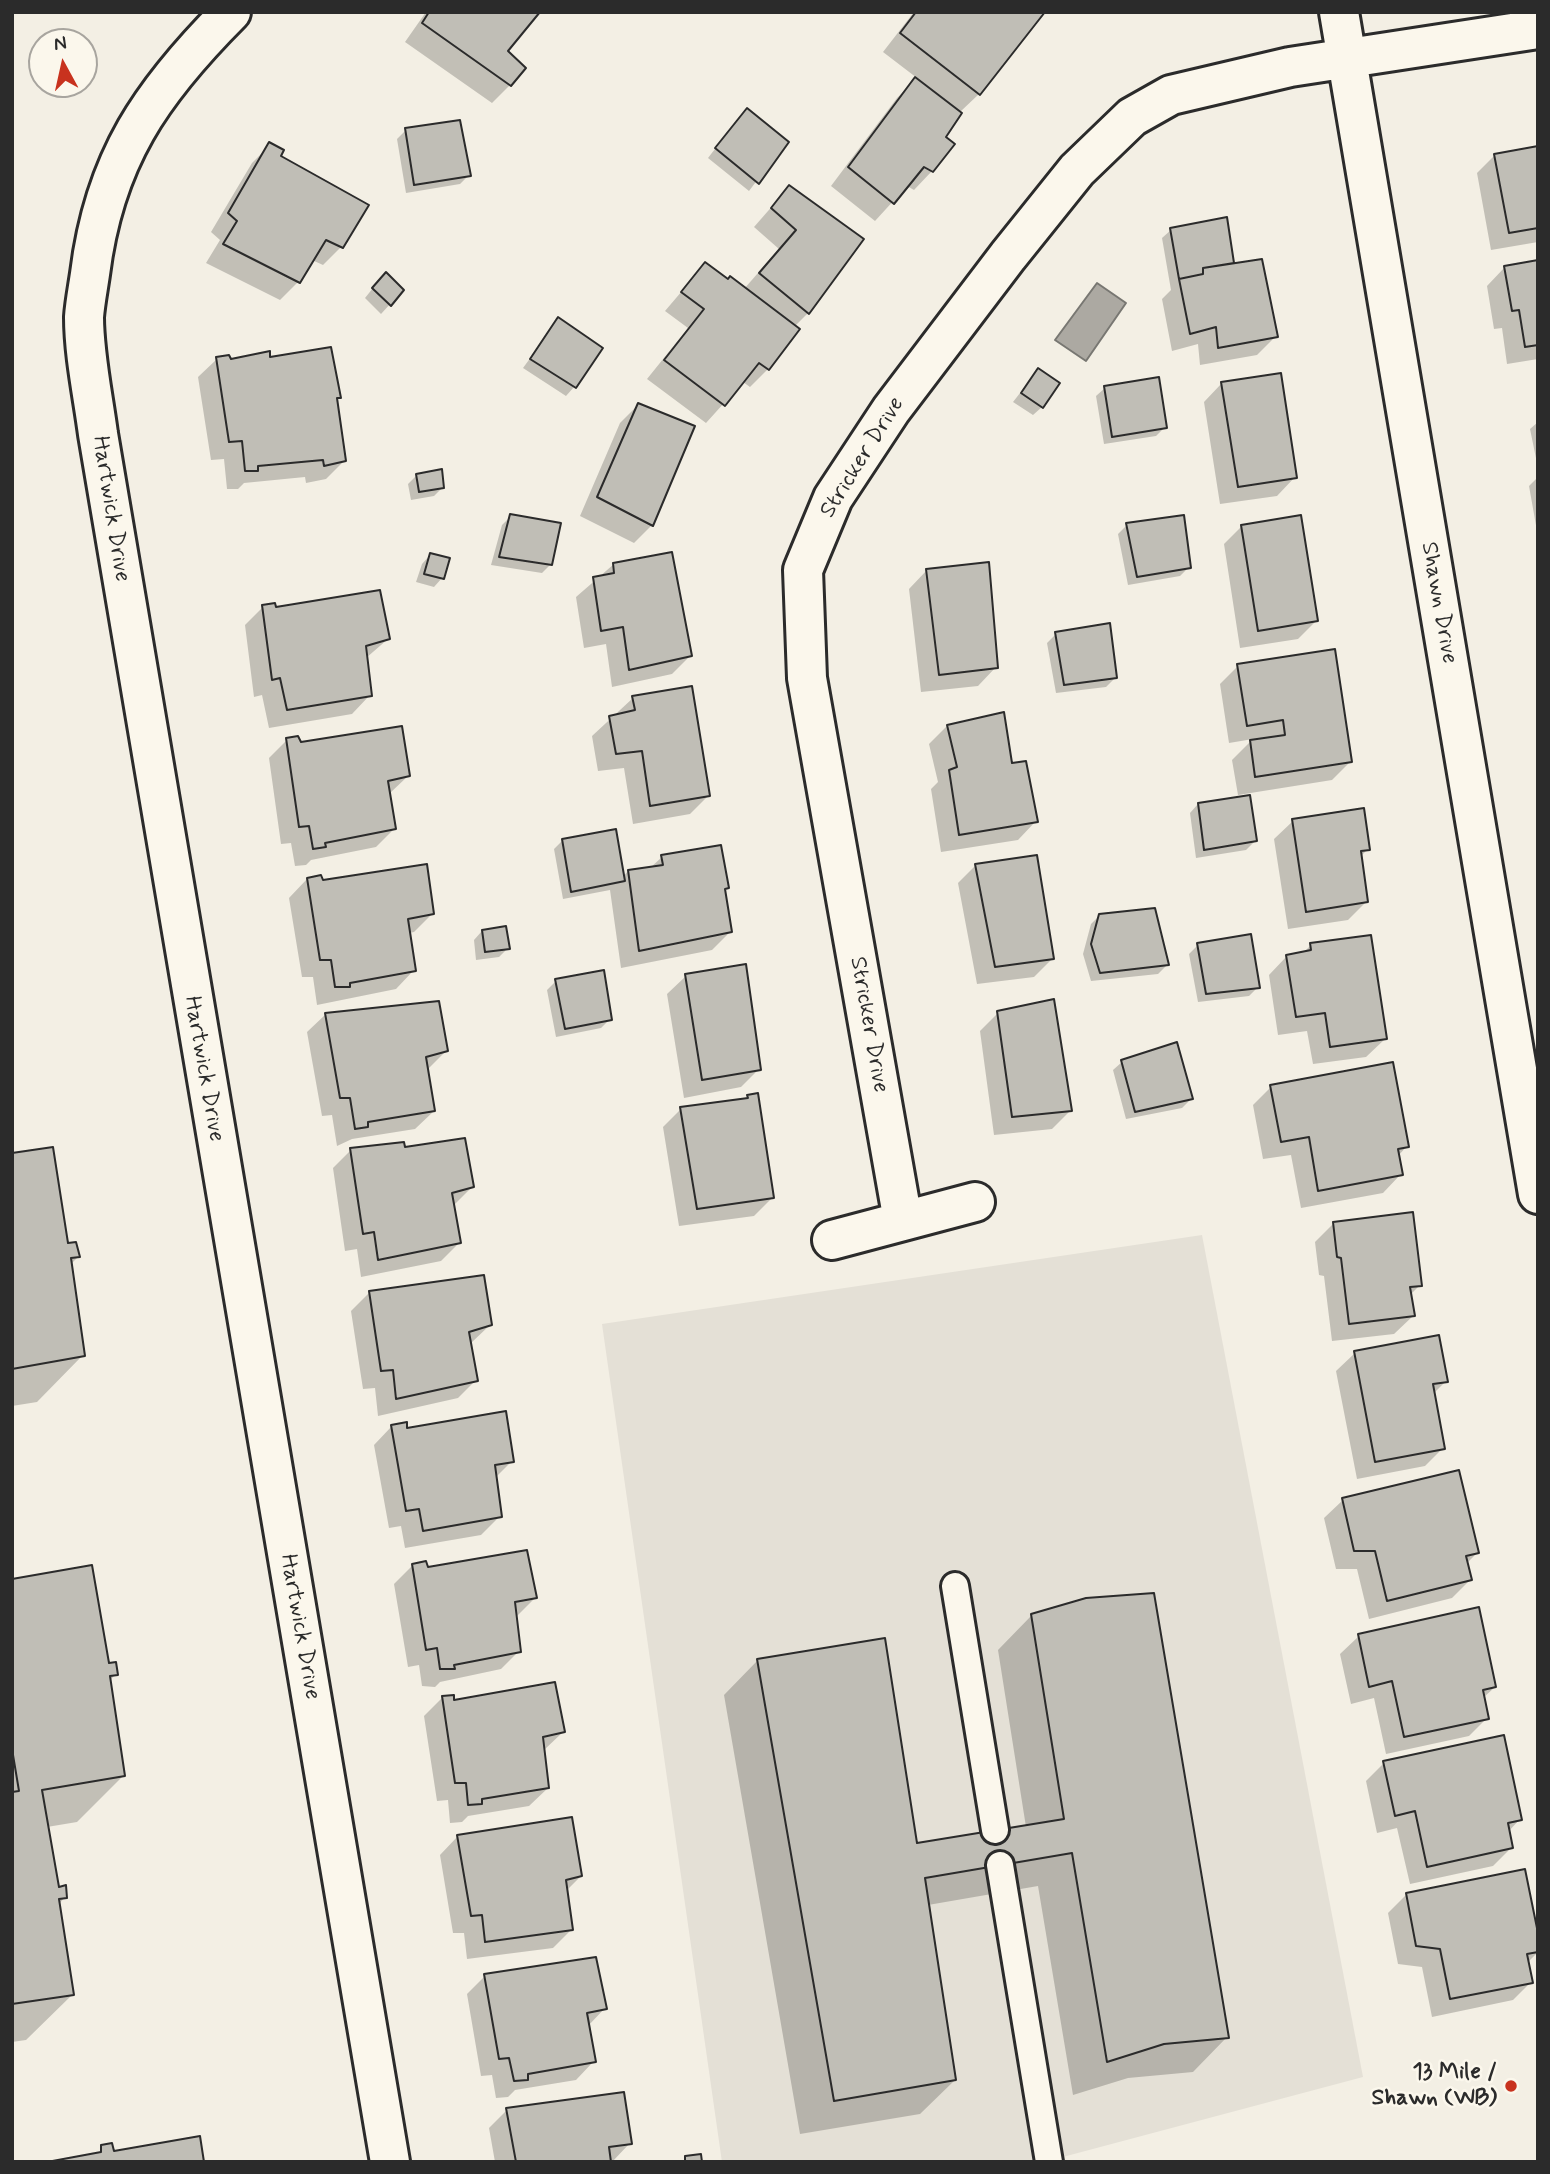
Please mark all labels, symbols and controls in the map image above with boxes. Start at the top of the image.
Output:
north arrow [28,28,98,98]
text: N [52,30,68,57]
street label: Stricker Drive [815,392,911,524]
street label: Hartwick Drive [85,434,135,584]
street label: Shawn Drive [1414,540,1462,666]
street label: Stricker Drive [842,955,894,1095]
street label: Hartwick Drive [177,994,229,1144]
street label: Hartwick Drive [273,1552,325,1702]
place label: 13 Mile / Shawn (WB) [1372,2059,1497,2113]
marker: 13 Mile / Shawn (WB) [1503,2078,1519,2094]

